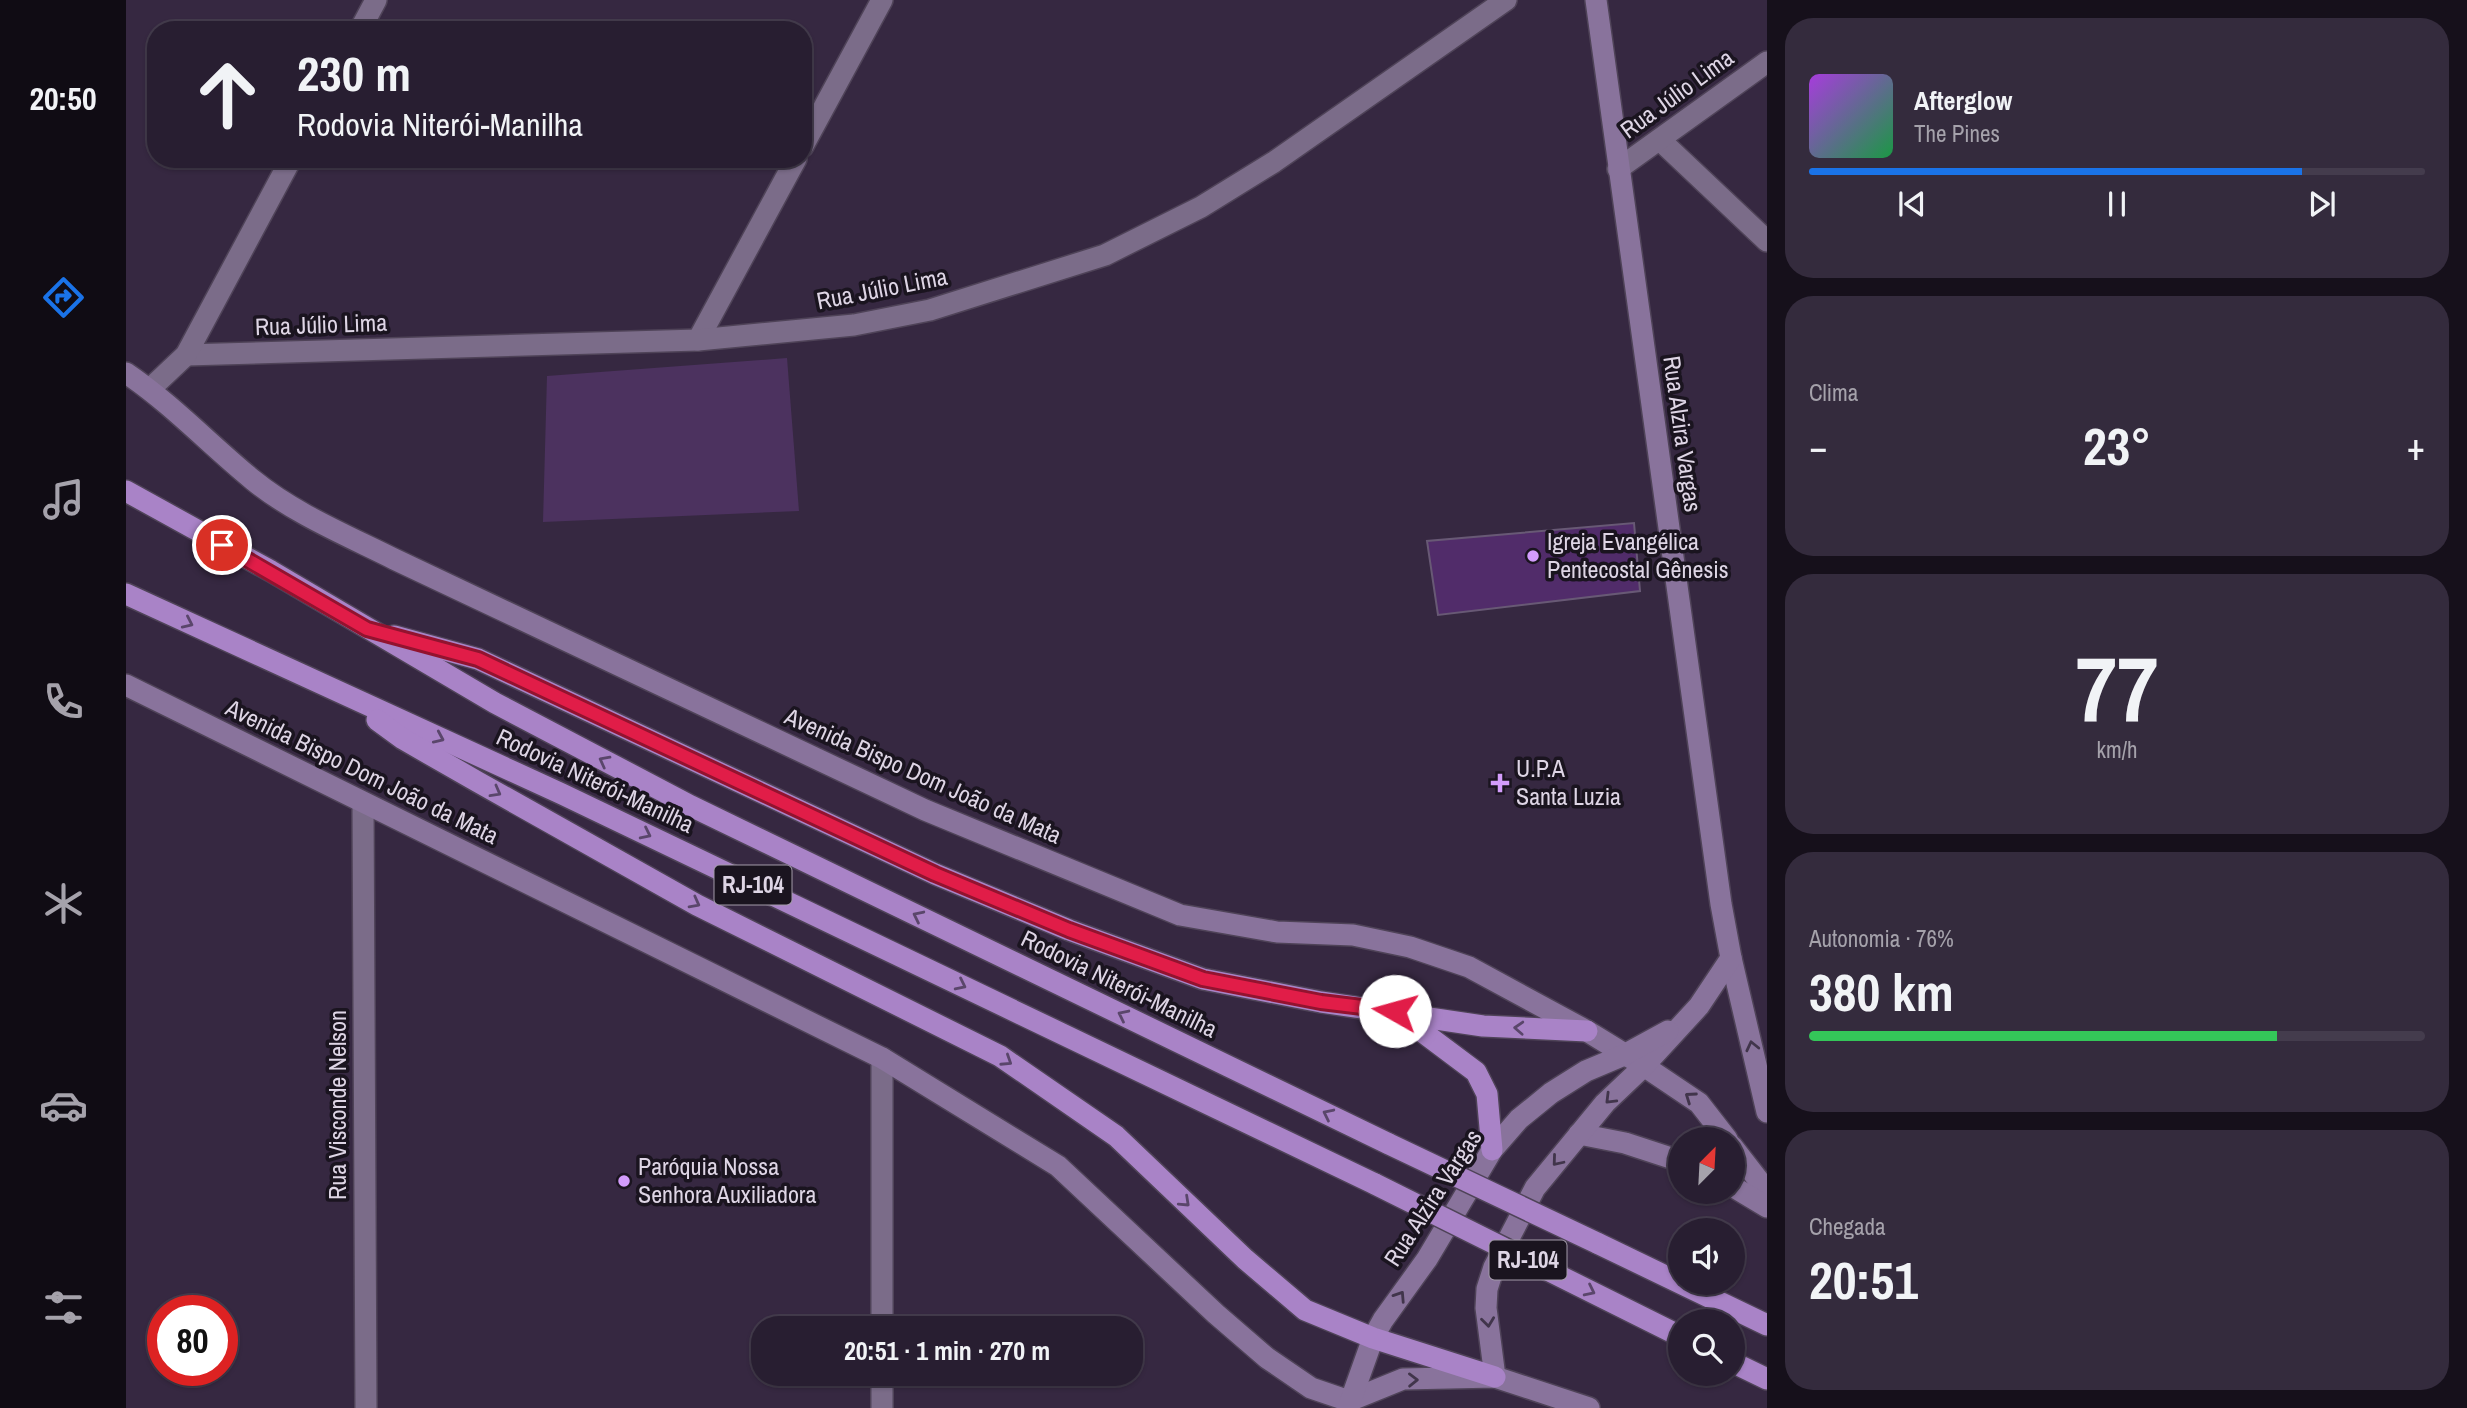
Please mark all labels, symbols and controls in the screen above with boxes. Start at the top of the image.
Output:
text: 230 m [297,40,411,106]
street label: Rua Júlio Lima [1613,41,1739,145]
icon: ahead [182,49,273,140]
text: 20:50 [29,77,97,120]
text: Afterglow [1914,83,2012,118]
text: Rodovia Niterói-Manilha [297,103,583,146]
text: The Pines [1914,118,2000,149]
icon: previous [1893,185,1931,223]
icon: pause [2098,185,2136,223]
icon: next [2303,185,2341,223]
street label: Rua Júlio Lima [814,260,950,316]
icon: directions [39,273,88,322]
street label: Rua Júlio Lima [254,306,388,342]
street label: Rua Alzira Vargas [1656,354,1710,514]
text: Clima [1809,377,1858,408]
text: 23° [2083,411,2151,481]
text: − [1809,421,1827,472]
text: + [2407,421,2425,472]
icon: music [39,475,88,524]
pin [192,515,252,575]
place label: Igreja Evangélica Pentecostal Gênesis [1547,525,1729,585]
icon: arrive [203,526,241,564]
marker: Igreja Evangélica Pentecostal Gênesis [1525,548,1541,564]
one-way arrow [181,615,193,629]
text: 77 [2076,627,2159,749]
icon: phone [39,677,88,726]
street label: Avenida Bispo Dom João da Mata [220,691,504,851]
street label: Avenida Bispo Dom João da Mata [779,699,1067,851]
street label: Rodovia Niterói-Manilha [492,720,699,840]
one-way arrow [432,730,444,744]
text: km/h [2097,734,2137,765]
place label: U.P.A Santa Luzia [1516,752,1621,812]
one-way arrow [599,755,611,769]
marker: U.P.A Santa Luzia [1490,773,1510,793]
one-way arrow [489,784,502,797]
one-way arrow [639,825,651,839]
road number: RJ-104 [714,866,792,904]
icon: climate [39,879,88,928]
one-way arrow [688,895,700,908]
one-way arrow [913,910,925,924]
street label: Rodovia Niterói-Manilha [1016,922,1223,1044]
text: Autonomia · 76% [1809,923,1954,954]
text: 380 km [1809,957,1954,1027]
position arrow [1358,974,1432,1048]
one-way arrow [954,977,966,991]
one-way arrow [1118,1009,1130,1023]
street label: Rua Visconde Nelson [321,1010,353,1200]
one-way arrow [1513,1020,1524,1035]
one-way arrow [1745,1040,1760,1052]
one-way arrow [999,1053,1012,1066]
icon: car [39,1081,88,1130]
one-way arrow [1605,1090,1618,1103]
one-way arrow [1685,1093,1698,1105]
one-way arrow [1323,1108,1335,1122]
street label: Rua Alzira Vargas [1376,1123,1488,1272]
north arrow [1668,1127,1745,1204]
map controls [1668,1127,1745,1386]
place label: Paróquia Nossa Senhora Auxiliadora [638,1150,816,1210]
one-way arrow [1553,1153,1565,1166]
marker: Paróquia Nossa Senhora Auxiliadora [616,1173,632,1189]
one-way arrow [1177,1193,1190,1206]
text: Chegada [1809,1211,1886,1242]
button: sound [1668,1218,1745,1295]
road number: RJ-104 [1490,1240,1566,1280]
text: 20:51 [1809,1245,1918,1315]
icon: filters [39,1283,88,1332]
one-way arrow [1583,1283,1595,1297]
one-way arrow [1392,1291,1405,1304]
speed limit sign: 80 [147,1295,238,1386]
button: search [1668,1309,1745,1386]
one-way arrow [1480,1316,1495,1328]
text: 20:51 · 1 min · 270 m [844,1333,1050,1368]
one-way arrow [1408,1372,1419,1387]

